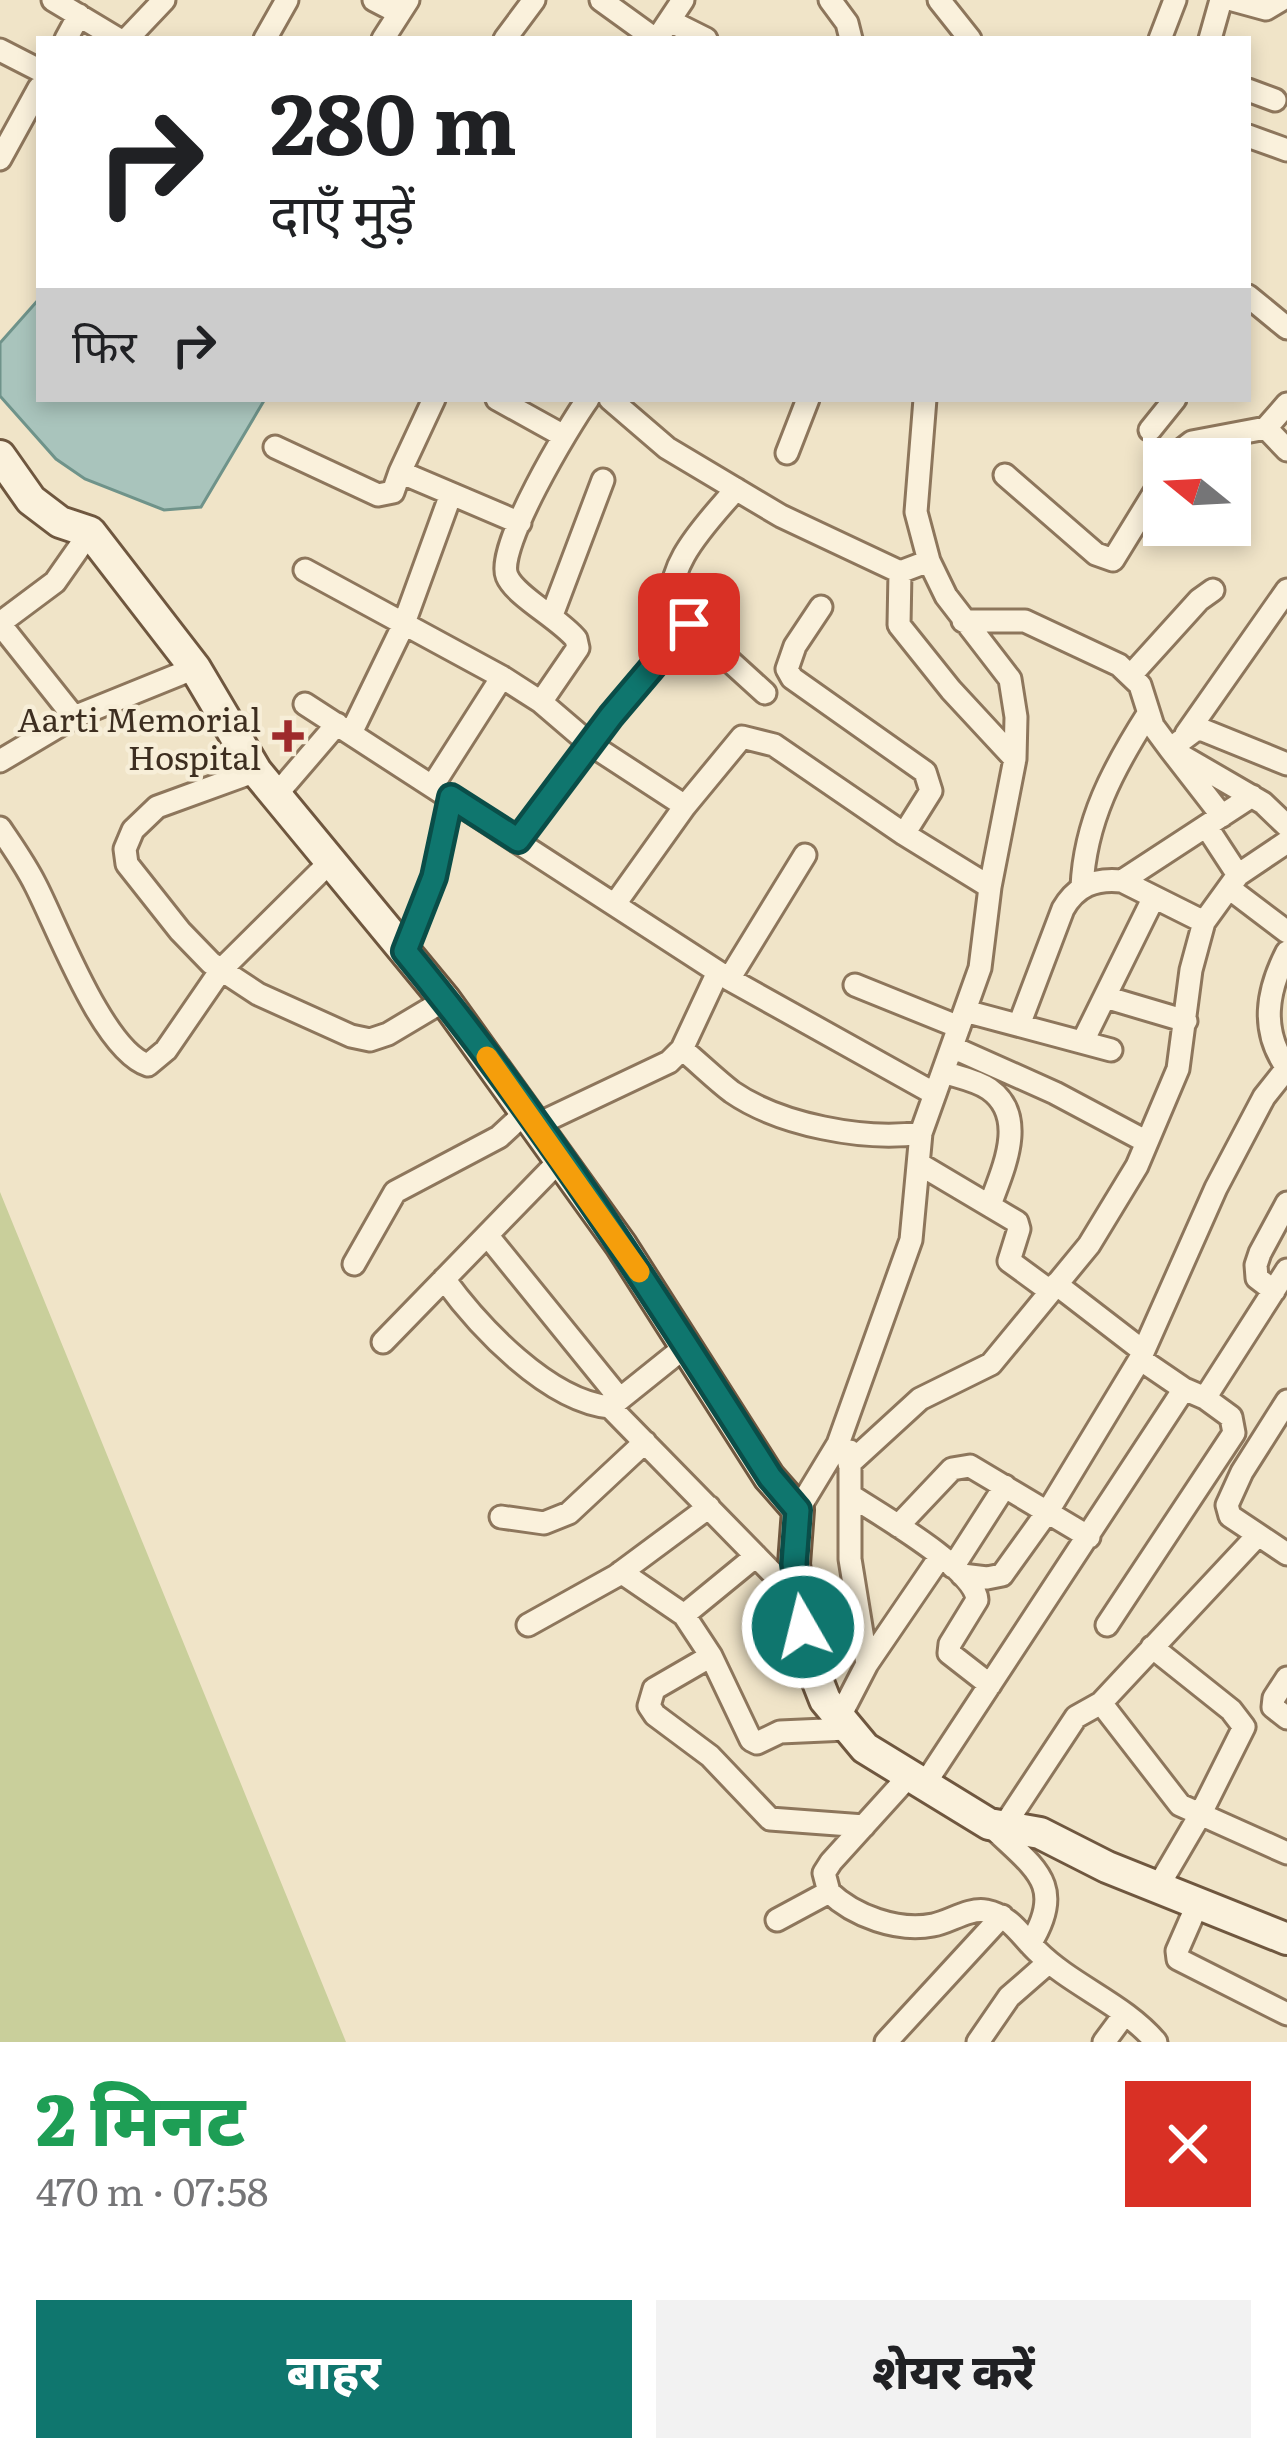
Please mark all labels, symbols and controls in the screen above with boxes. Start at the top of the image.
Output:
text: 280 m [270,56,517,181]
icon: right [72,84,228,240]
text: दाएँ मुड़ें [270,170,415,251]
text: फिर [72,310,137,377]
icon: right [161,312,227,378]
north arrow [1143,438,1251,546]
map controls [1143,438,1251,546]
pin [638,573,740,675]
icon: arrive [656,591,722,657]
place label: Aarti Memorial Hospital [17,693,261,780]
marker: Aarti Memorial Hospital [272,720,304,752]
position arrow [740,1564,866,1690]
text: 2 मिनट [36,2061,245,2168]
button: close [1125,2081,1251,2207]
text: 470 m · 07:58 [36,2160,268,2218]
button: बाहर [36,2300,632,2438]
button: शेयर करें [656,2300,1251,2438]

